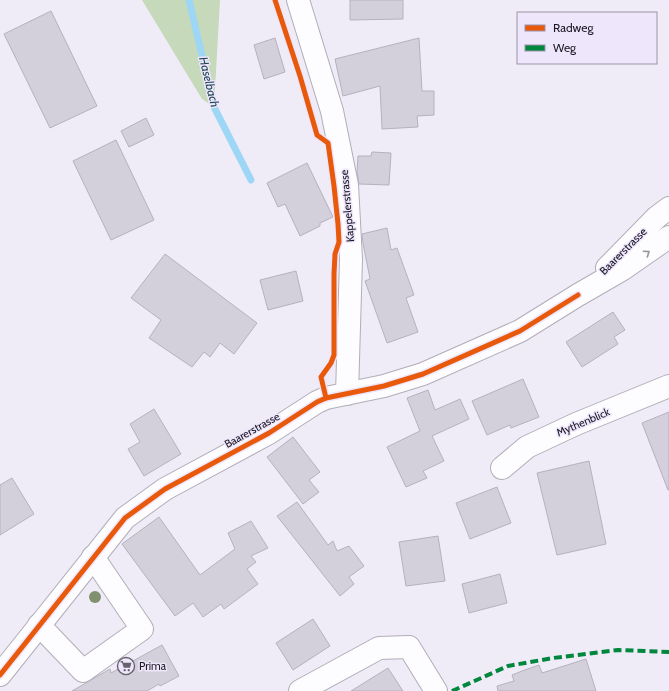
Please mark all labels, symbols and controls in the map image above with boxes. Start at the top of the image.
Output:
legend [517,12,657,64]
text: Radweg [553,20,594,35]
text: Weg [553,40,577,55]
water label: Haselbach [196,55,223,109]
street label: Kappelerstrasse [337,169,357,243]
street label: Baarerstrasse [596,224,650,278]
one-way arrow [643,250,650,257]
street label: Mythenblick [554,404,612,440]
street label: Baarerstrasse [222,409,282,451]
supermarket icon: Prima [116,656,136,676]
place label: Prima [139,659,167,673]

